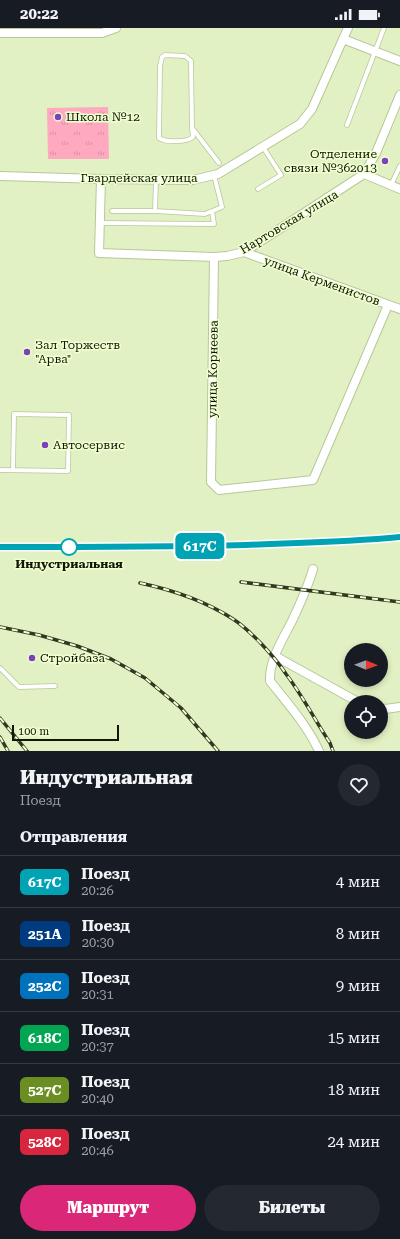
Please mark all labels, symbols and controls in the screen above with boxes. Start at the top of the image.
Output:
text: 20:22 [20,5,58,23]
place label: Школа №12 [66,110,140,124]
marker: Школа №12 [53,112,63,122]
place label: Отделение связи №362013 [284,147,377,175]
marker: Отделение связи №362013 [380,156,390,166]
street label: Гвардейская улица [80,171,198,185]
street label: Нартовская улица [237,187,341,257]
street label: улица Керменистов [262,253,382,309]
street label: улица Корнеева [205,320,221,418]
place label: Зал Торжеств "Арва" [35,338,120,366]
marker: Зал Торжеств "Арва" [22,347,32,357]
place label: Автосервис [53,438,125,452]
marker: Автосервис [40,440,50,450]
line badge: 617C [172,533,228,559]
marker: Индустриальная [60,538,78,556]
text: 617C [183,538,217,554]
place label: Индустриальная [15,557,123,571]
north arrow [344,643,388,687]
map controls [344,643,388,739]
place label: Стройбаза [40,651,106,665]
marker: Стройбаза [27,653,37,663]
button: locate [344,695,388,739]
scale bar [12,723,119,742]
text: 100 m [18,725,49,738]
button: heart [338,764,380,806]
text: Индустриальная [20,766,193,789]
text: Поезд [20,793,61,808]
text: Отправления [20,828,127,846]
text: Поезд [81,865,130,883]
text: 4 мин [336,873,380,891]
text: 617C [28,874,61,890]
text: 20:26 [81,883,114,898]
text: Поезд [82,917,130,935]
text: 8 мин [336,925,380,943]
text: 251А [28,926,62,942]
text: 20:30 [82,935,114,950]
text: Поезд [81,969,130,987]
text: 9 мин [336,977,380,995]
text: 252С [28,978,61,994]
text: 20:31 [81,987,114,1002]
text: Поезд [81,1021,130,1039]
text: 15 мин [327,1029,380,1047]
text: 618С [28,1030,61,1046]
text: 20:37 [81,1039,114,1054]
text: Поезд [81,1073,130,1091]
text: 18 мин [327,1081,380,1099]
text: 527С [28,1082,61,1098]
text: 20:40 [81,1091,114,1106]
text: Поезд [81,1125,130,1143]
text: 24 мин [327,1133,380,1151]
text: 528С [28,1134,61,1150]
text: 20:46 [81,1143,114,1158]
button: Маршрут [20,1185,196,1231]
button: Билеты [204,1185,380,1231]

